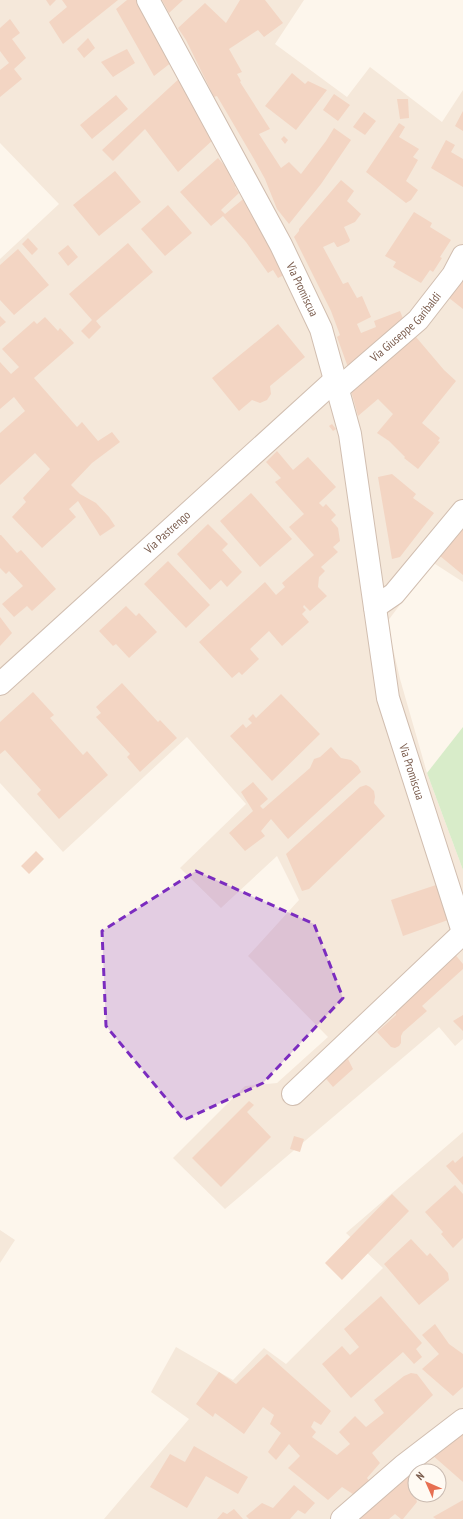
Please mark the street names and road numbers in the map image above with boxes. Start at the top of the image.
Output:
street label: Via Promiscua [283,259,322,319]
street label: Via Giuseppe Garibaldi [366,289,444,365]
street label: Via Pastrengo [140,507,193,557]
street label: Via Promiscua [396,741,428,802]

